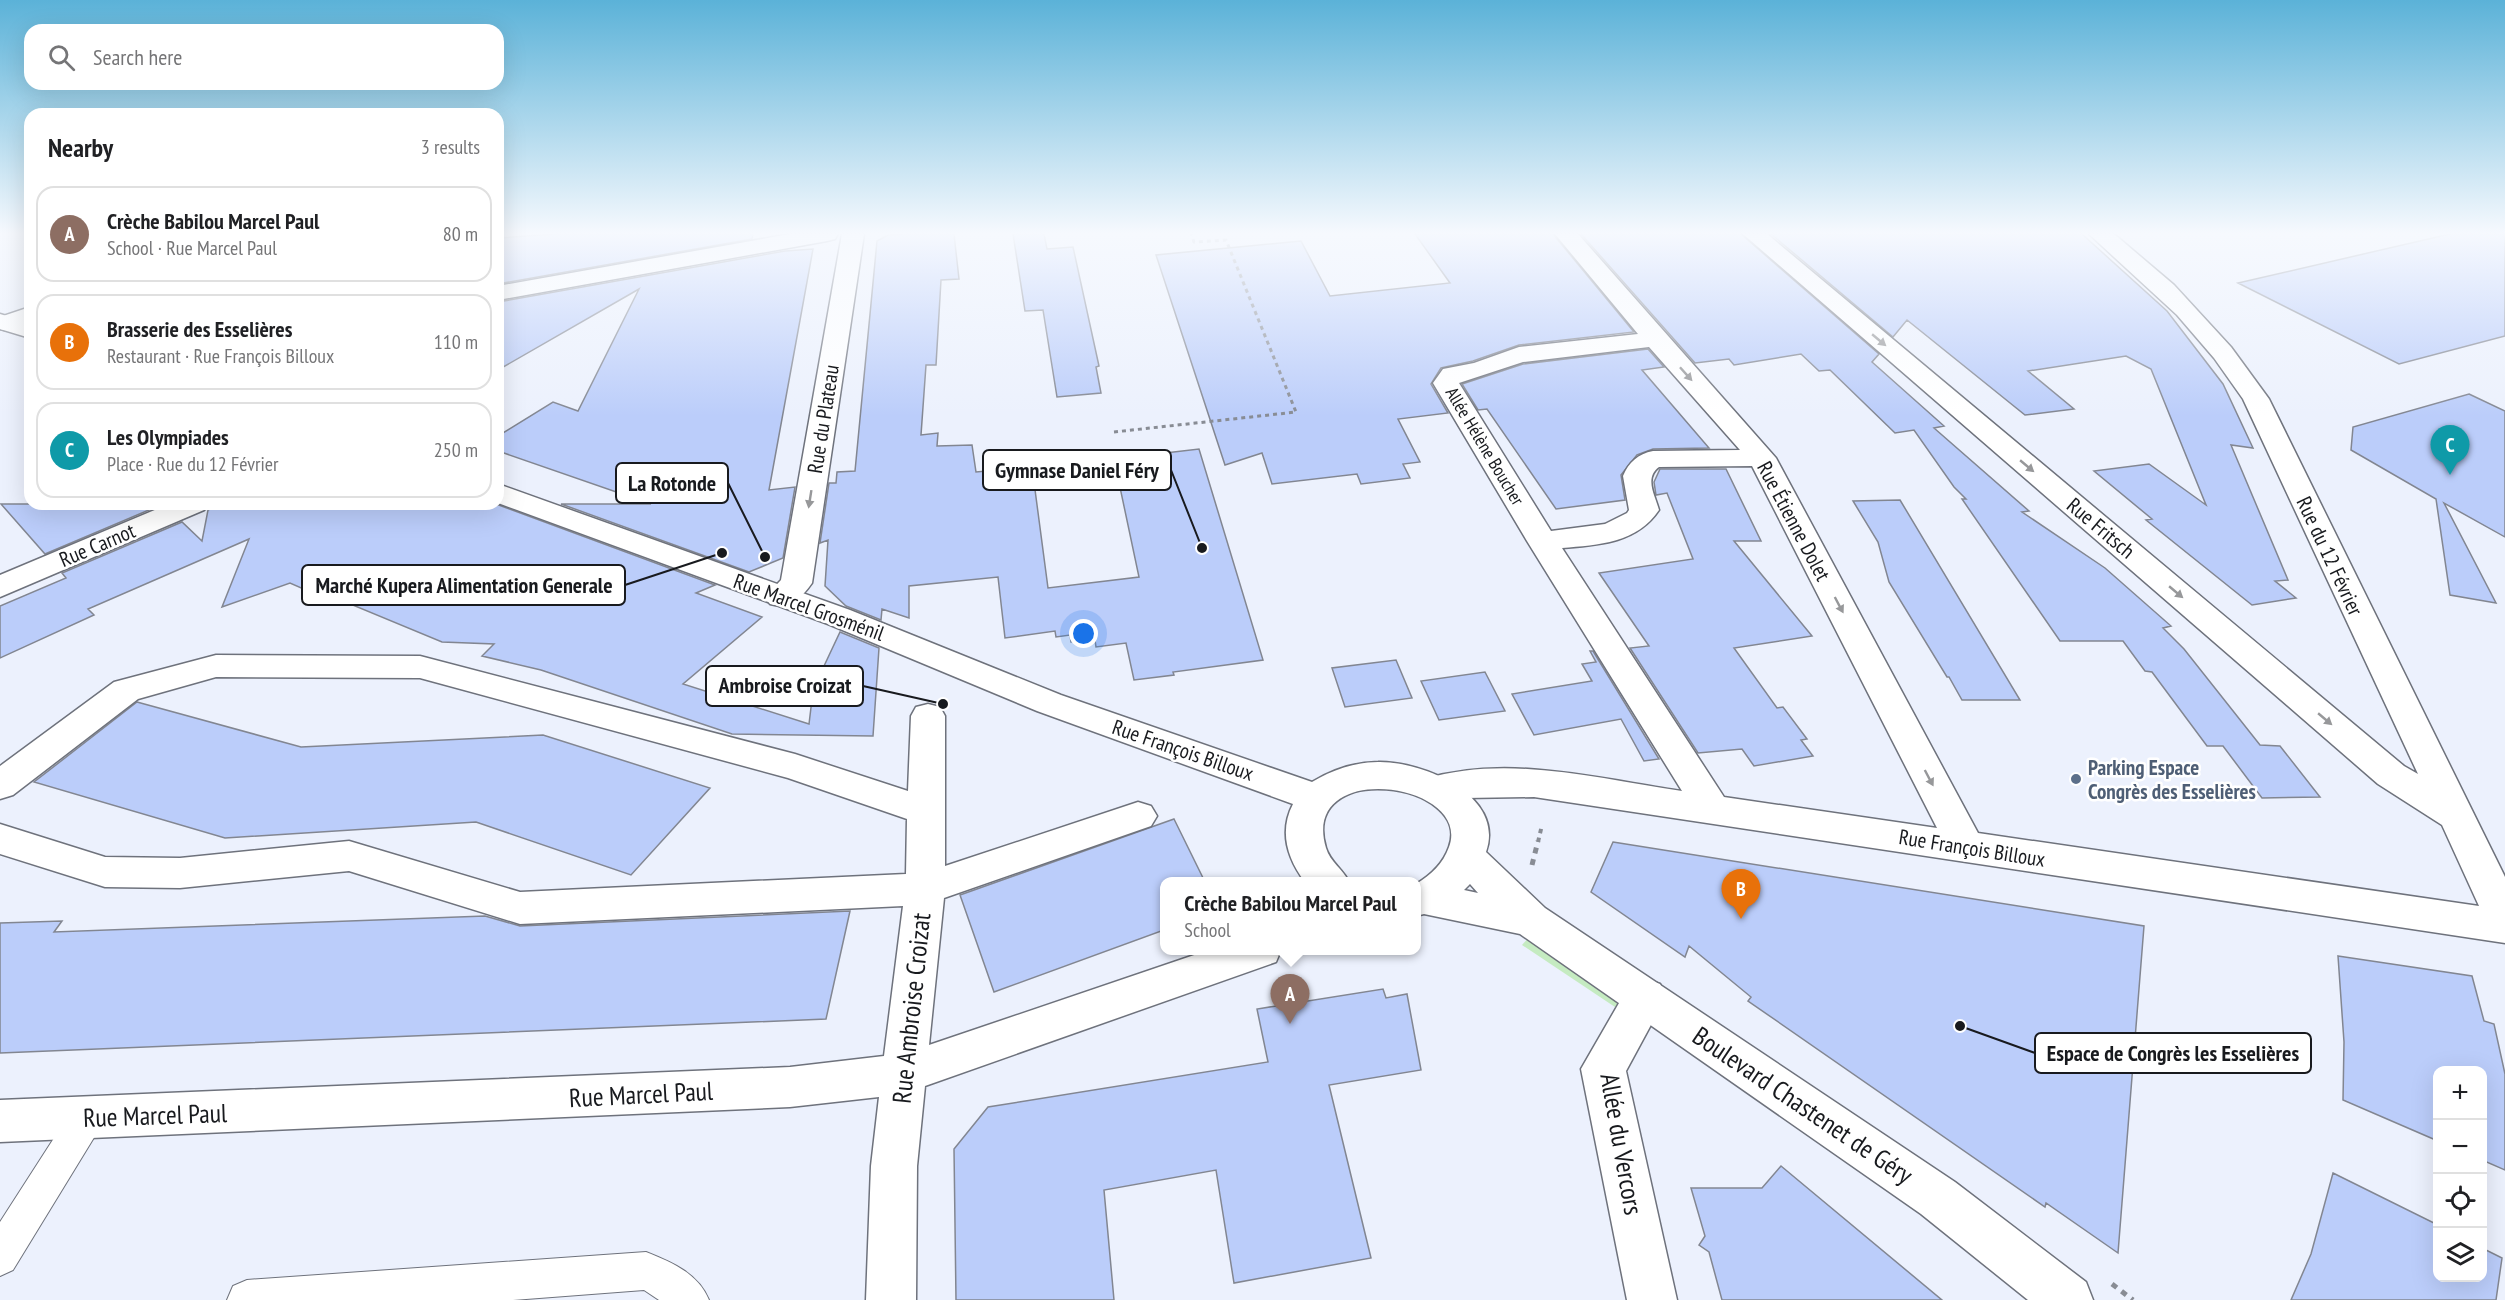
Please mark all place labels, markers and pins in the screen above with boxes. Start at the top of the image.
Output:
pin: C [2430,426,2470,475]
callout: Gymnase Daniel Féry [983,450,1171,490]
callout: La Rotonde [616,463,728,503]
callout: Marché Kupera Alimentation Generale [302,565,625,605]
callout: Ambroise Croizat [706,666,863,706]
place label: Parking Espace Congrès des Esselières [2088,754,2256,805]
marker: Parking Espace Congrès des Esselières [2069,772,2083,786]
pin: B [1722,870,1760,919]
pin: A [1270,974,1310,1024]
callout: Espace de Congrès les Esselières [2035,1033,2311,1073]

